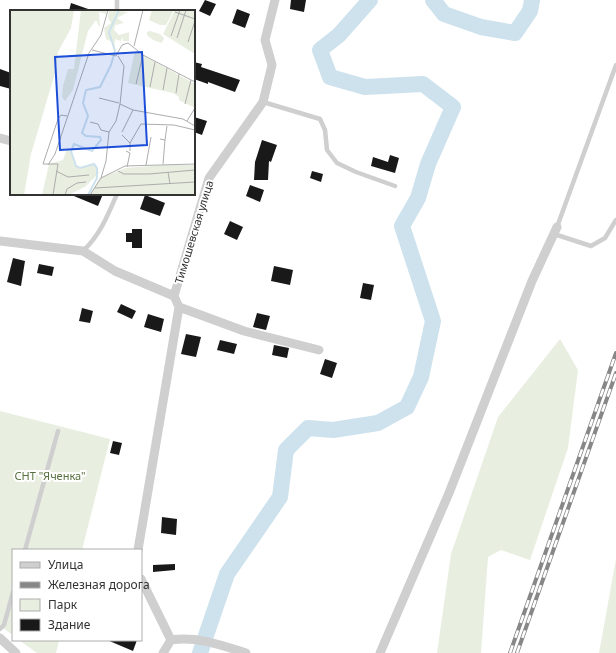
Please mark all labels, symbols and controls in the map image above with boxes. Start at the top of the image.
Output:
inset map [10,10,195,195]
street label: Тимошевская улица [171,178,216,285]
park label: СНТ "Яченка" [14,468,86,483]
legend [12,549,142,641]
text: Улица [48,556,83,573]
text: Железная дорога [48,576,150,593]
text: Парк [48,596,78,613]
text: Здание [48,616,91,633]

